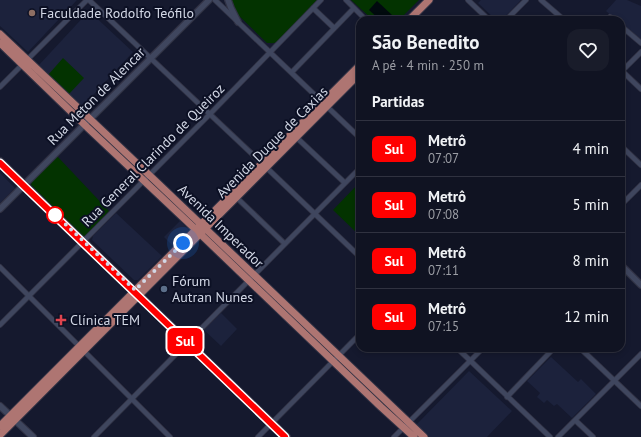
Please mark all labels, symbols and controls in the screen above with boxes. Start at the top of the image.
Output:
place label: Faculdade Rodolfo Teófilo [40,4,194,22]
marker: Faculdade Rodolfo Teófilo [27,8,37,18]
button: heart [567,29,609,71]
text: São Benedito [372,30,479,54]
street label: Rua Meton de Alencar [43,43,149,149]
text: A pé · 4 min · 250 m [372,57,484,74]
street label: Rua General Clarindo de Queiroz [78,80,228,230]
street label: Avenida Duque de Caxias [212,82,332,202]
text: Partidas [372,92,424,111]
text: Metrô [428,131,466,150]
text: 4 min [572,139,609,158]
text: Sul [384,140,404,158]
text: 07:07 [428,150,459,167]
street label: Avenida Imperador [174,180,268,272]
text: Metrô [428,187,466,206]
text: 5 min [572,195,609,214]
text: Sul [384,196,404,214]
unlabelled marker [46,206,64,224]
text: 07:08 [428,206,459,223]
your location [173,233,193,253]
text: Metrô [428,243,466,262]
text: 8 min [572,251,609,270]
text: Sul [384,252,404,270]
text: 07:11 [428,262,459,279]
place label: Fórum Autran Nunes [172,272,253,306]
marker: Fórum Autran Nunes [159,284,169,294]
text: Metrô [428,299,466,318]
text: 12 min [564,307,609,326]
text: Sul [384,308,404,326]
place label: Clínica TEM [70,311,140,329]
marker: Clínica TEM [55,314,67,326]
text: 07:15 [428,318,459,335]
line badge: Sul [162,328,208,354]
text: Sul [175,332,195,350]

